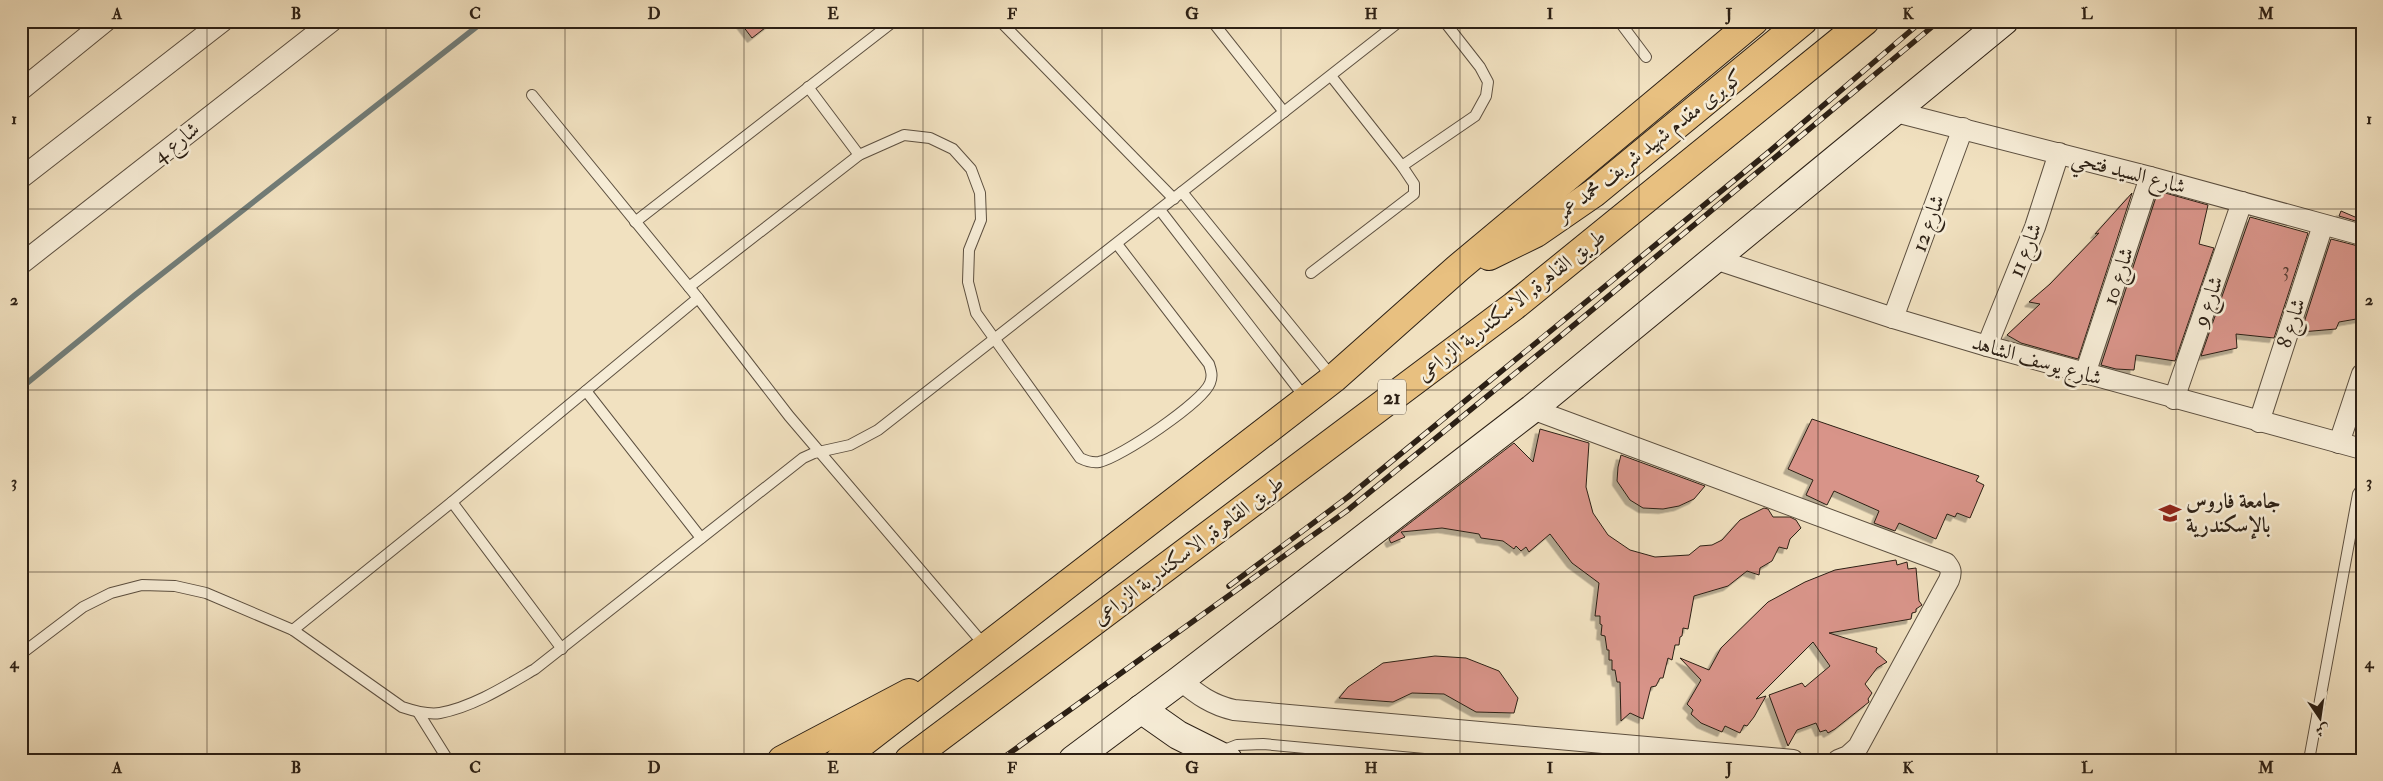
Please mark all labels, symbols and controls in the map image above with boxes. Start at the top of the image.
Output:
text: A [111,4,123,24]
text: B [291,4,301,24]
text: C [469,4,481,24]
text: D [647,4,661,24]
text: E [827,4,839,24]
text: F [1007,4,1017,24]
text: G [1185,4,1199,24]
text: H [1364,4,1378,24]
text: I [1547,4,1554,24]
text: J [1725,4,1733,25]
text: K [1902,4,1914,24]
text: L [2081,4,2093,24]
text: M [2257,4,2274,24]
street label: كوبرى مقدم شهيد شريف محمد عمر [1548,63,1752,232]
text: 1 [11,109,17,129]
text: 1 [2366,109,2372,129]
street label: شارع 4 [147,116,208,172]
street label: شارع السيد فتحي [2067,144,2189,206]
street label: شارع 12 [1906,191,1955,257]
street label: شارع 11 [2002,219,2052,283]
street label: طريق القاهرة, الاسكندرية الزراعى [1411,223,1611,388]
street label: شارع 10 [2097,244,2144,310]
house number: 3 [2282,258,2290,282]
street label: شارع 9 [2187,272,2233,333]
text: 2 [10,290,18,310]
text: 2 [2365,290,2373,310]
street label: شارع 8 [2271,295,2316,353]
street label: شارع يوسف الشاهد [1968,329,2105,396]
road number: 21 [1378,380,1406,414]
street label: طريق القاهرة, الاسكندرية الزراعى [1087,470,1289,631]
text: 3 [11,472,17,492]
text: 3 [2366,472,2372,492]
place label: جامعة فاروس بالإسكندرية [2186,488,2281,540]
school or university icon: جامعة فاروس بالإسكندرية [2157,500,2183,526]
text: 4 [9,653,20,673]
text: 4 [2364,653,2375,673]
north arrow [2296,694,2346,744]
text: ش [2314,720,2331,740]
text: A [111,758,123,778]
text: B [291,758,301,778]
text: C [469,758,481,778]
text: D [647,758,661,778]
text: E [827,758,839,778]
text: F [1007,758,1017,778]
text: G [1185,758,1199,778]
text: H [1364,758,1378,778]
text: I [1547,758,1554,778]
text: J [1725,758,1733,779]
text: K [1902,758,1914,778]
text: L [2081,758,2093,778]
text: M [2257,758,2274,778]

